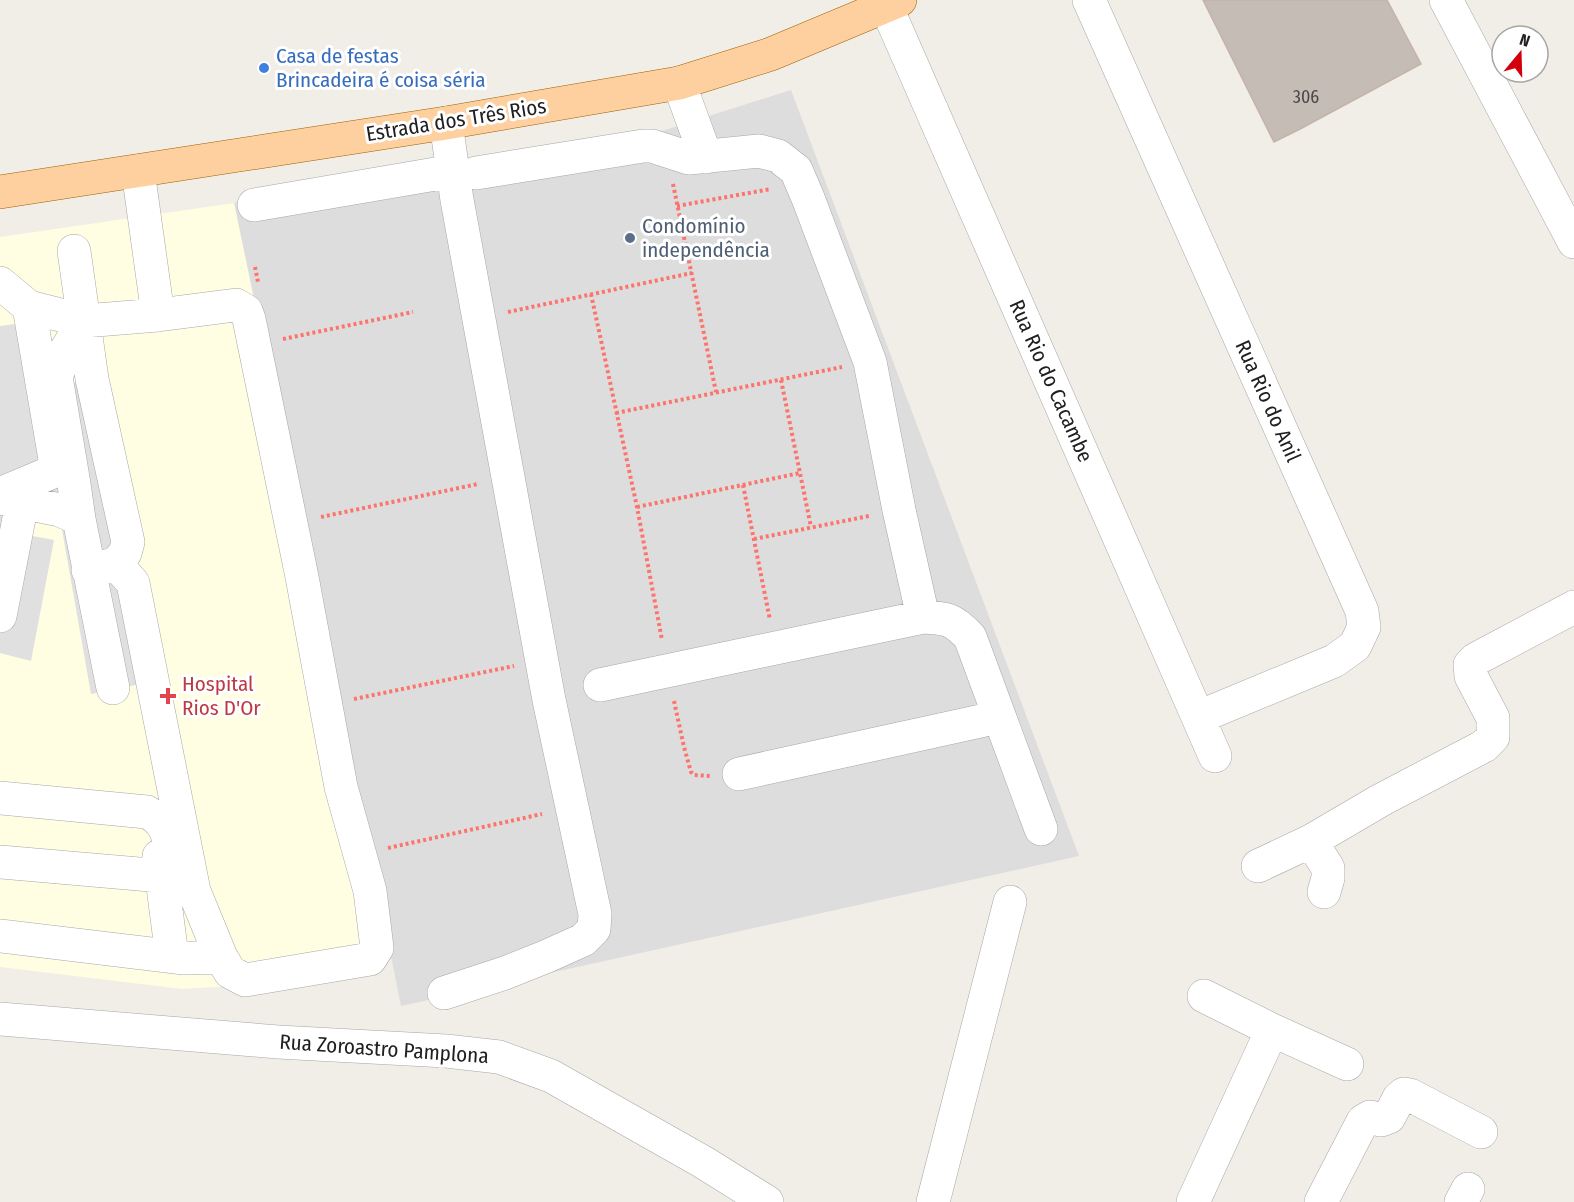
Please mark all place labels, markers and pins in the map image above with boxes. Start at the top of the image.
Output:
place label: Casa de festas Brincadeira é coisa séria [276,43,486,93]
marker: Casa de festas Brincadeira é coisa séria [257,61,271,75]
place label: Condomínio independência [642,213,770,263]
marker: Condomínio independência [623,231,637,245]
place label: Hospital Rios D'Or [182,671,261,721]
marker: Hospital Rios D'Or [159,687,177,705]

